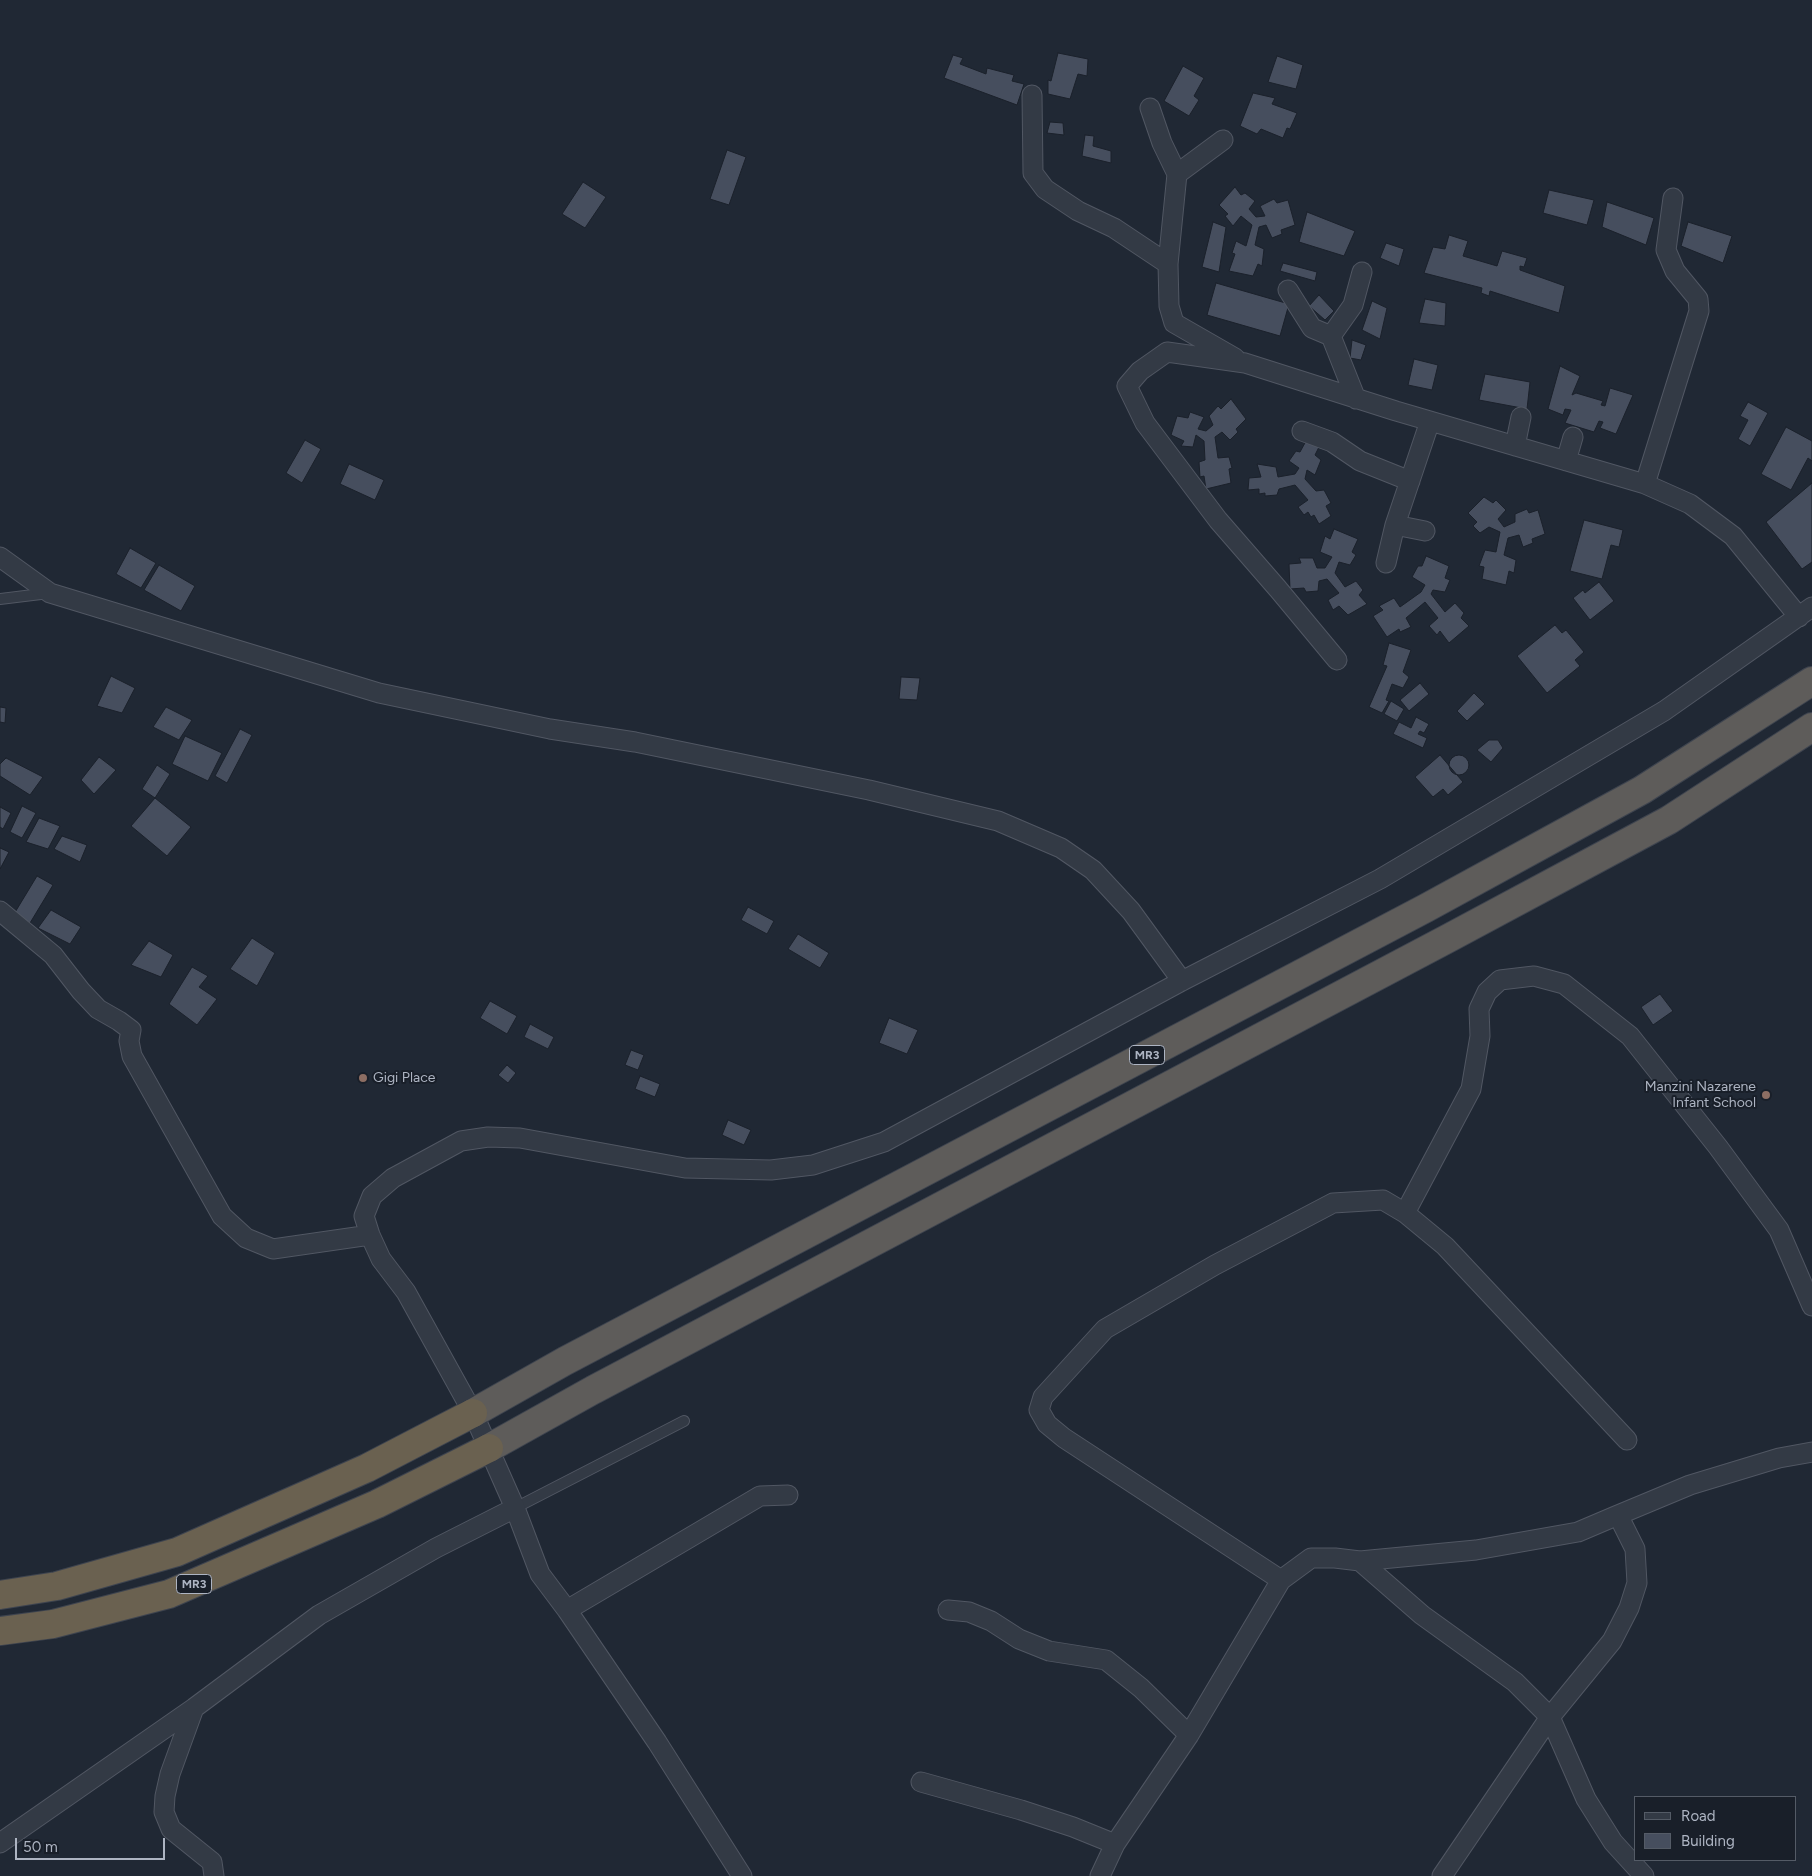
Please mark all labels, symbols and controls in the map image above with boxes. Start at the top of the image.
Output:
road number: MR3 [1130,1046,1164,1064]
place label: Gigi Place [373,1070,435,1086]
marker: Gigi Place [357,1072,369,1084]
place label: Manzini Nazarene Infant School [1645,1079,1756,1112]
marker: Manzini Nazarene Infant School [1760,1089,1772,1101]
road number: MR3 [176,1575,212,1594]
legend [1634,1796,1797,1861]
text: Road [1681,1807,1716,1825]
scale bar [18,1828,168,1860]
text: Building [1681,1832,1735,1850]
text: 50 m [23,1838,58,1856]

